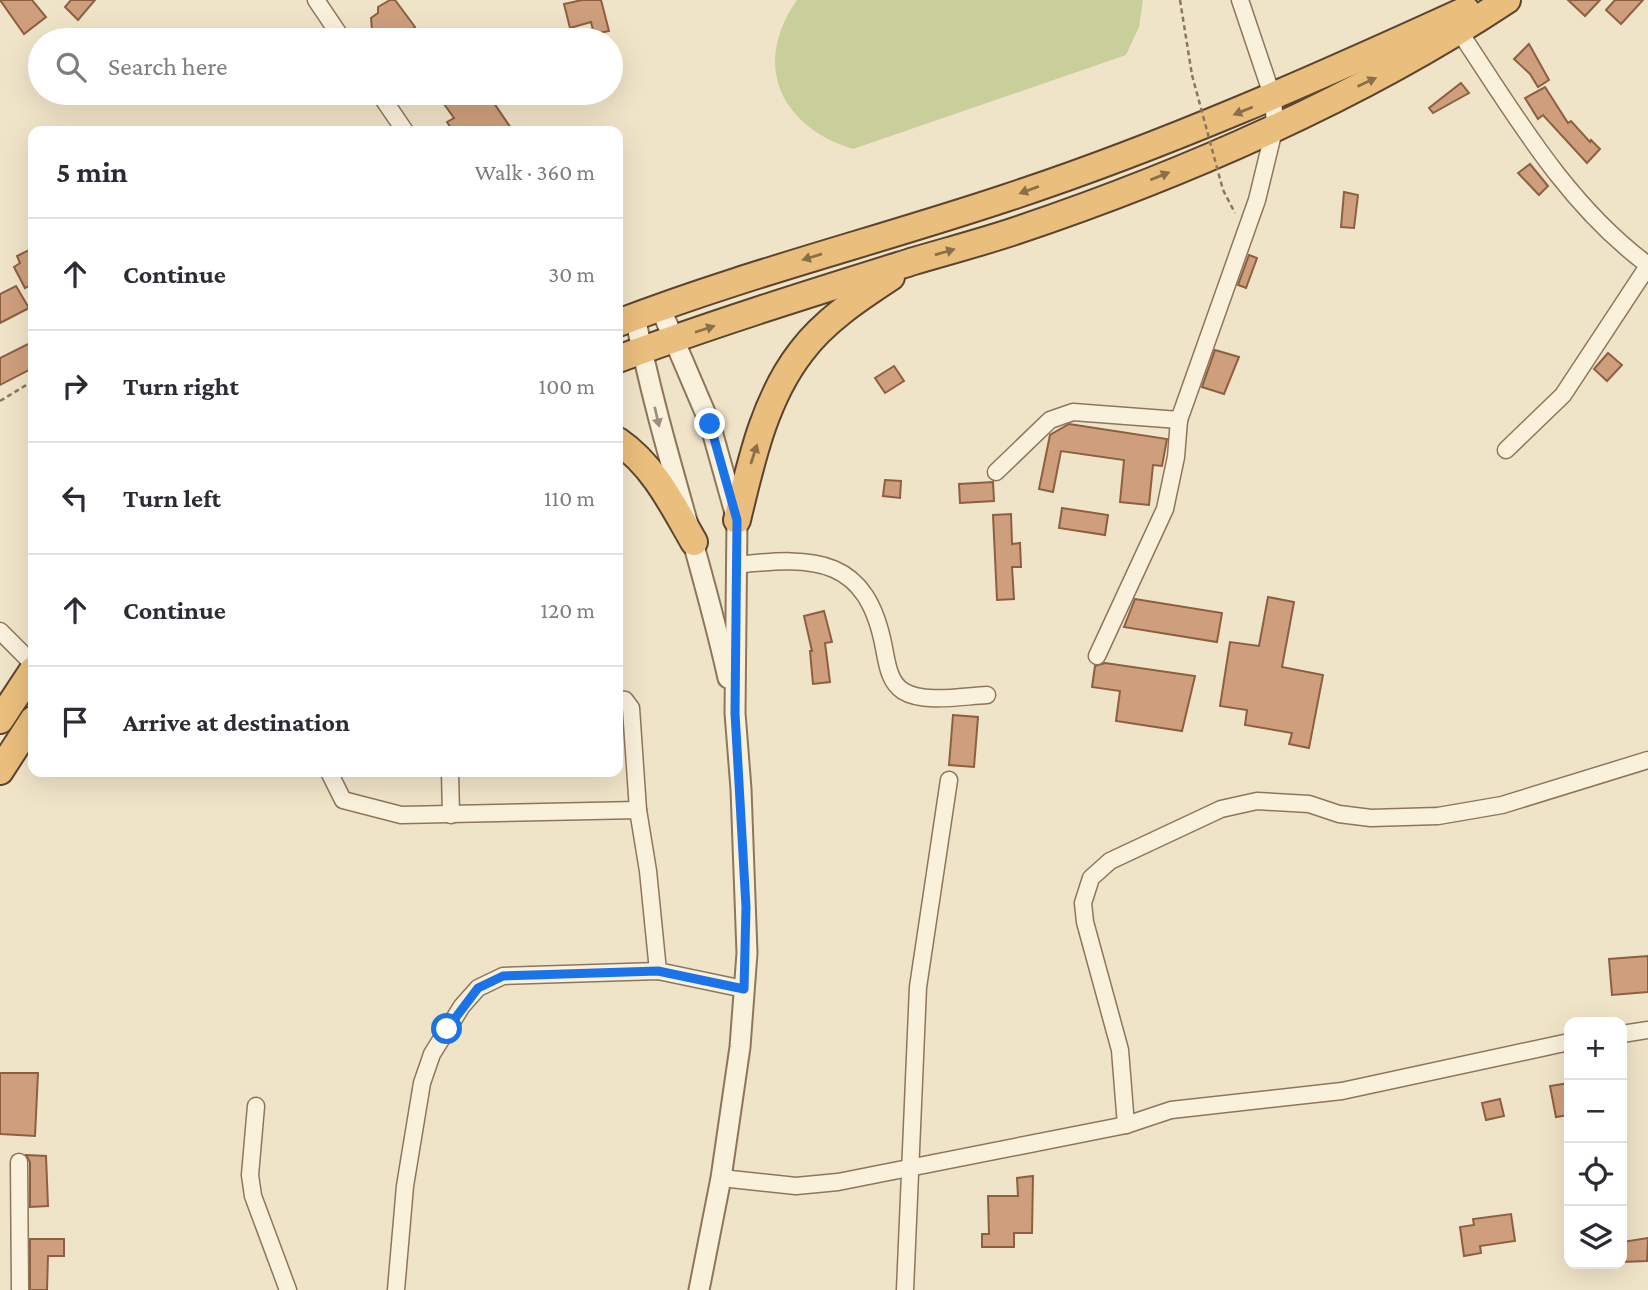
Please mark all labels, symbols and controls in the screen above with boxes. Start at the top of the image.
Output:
search box [28,28,623,105]
icon: search [52,48,90,86]
text: Search here [108,52,227,81]
one-way arrow [1357,76,1377,88]
one-way arrow [1232,105,1253,116]
text: 5 min [56,155,128,188]
text: Walk · 360 m [475,159,595,185]
one-way arrow [1149,170,1170,181]
one-way arrow [1019,185,1040,196]
one-way arrow [935,246,956,256]
one-way arrow [801,252,822,262]
icon: ahead [56,255,94,293]
text: Continue [123,260,226,289]
text: 30 m [548,261,595,287]
one-way arrow [695,323,716,334]
icon: right [56,367,94,405]
text: Turn right [123,372,239,401]
text: 100 m [539,373,595,399]
one-way arrow [651,406,662,428]
route end [694,408,725,439]
one-way arrow [749,444,759,465]
icon: left [56,479,94,517]
text: Turn left [123,484,221,513]
text: 110 m [544,485,595,511]
icon: ahead [56,591,94,629]
text: Continue [123,596,226,625]
text: 120 m [541,597,595,623]
icon: arrive [56,703,94,741]
text: Arrive at destination [123,708,350,737]
route start [431,1013,462,1044]
map controls [1564,1017,1627,1269]
button: + [1564,1017,1627,1080]
button: − [1564,1080,1627,1143]
button: locate [1564,1143,1627,1206]
button: layers [1564,1206,1627,1269]

